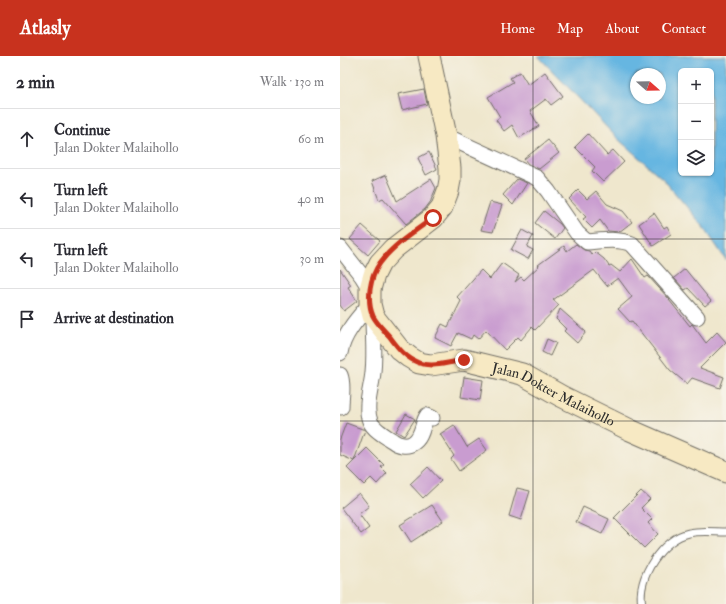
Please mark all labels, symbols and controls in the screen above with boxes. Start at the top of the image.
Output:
text: Atlasly [20,16,71,40]
text: Home [500,20,535,37]
text: Map [557,20,583,37]
text: About [605,20,639,37]
text: Contact [661,20,706,37]
north arrow [630,68,666,104]
map controls [678,68,714,176]
button: + [678,68,714,104]
text: 2 min [16,72,55,93]
text: Walk · 130 m [260,74,324,90]
button: − [678,104,714,140]
text: Continue [54,121,110,140]
icon: ahead [16,128,38,150]
text: 60 m [298,131,324,147]
text: Jalan Dokter Malaihollo [54,140,178,156]
button: layers [678,140,714,176]
text: Turn left [54,181,108,200]
icon: left [16,188,38,210]
text: 40 m [298,191,324,207]
text: Jalan Dokter Malaihollo [54,200,178,216]
route start [424,209,442,227]
text: Turn left [54,241,108,260]
icon: left [16,248,38,270]
text: 30 m [300,251,324,267]
text: Jalan Dokter Malaihollo [54,260,178,276]
icon: arrive [16,308,38,330]
text: Arrive at destination [54,309,174,328]
route end [455,351,473,369]
street label: Jalan Dokter Malaihollo [490,358,618,430]

